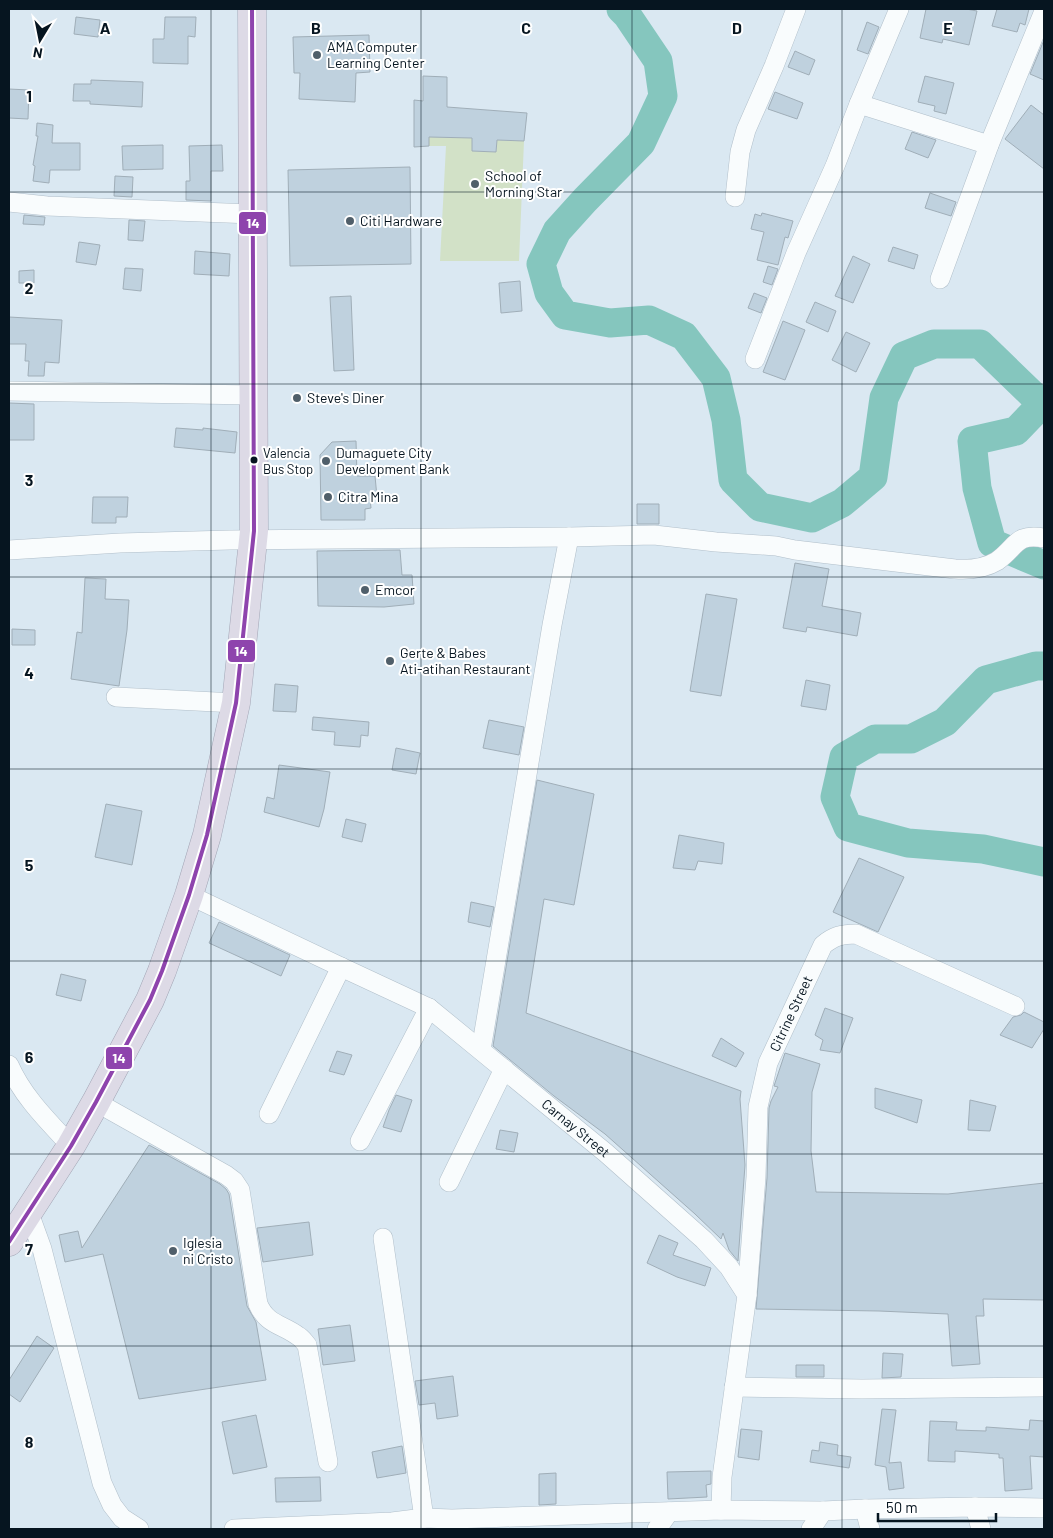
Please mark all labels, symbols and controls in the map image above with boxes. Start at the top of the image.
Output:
north arrow [15,15,65,65]
text: A [100,18,111,37]
text: B [311,18,321,37]
text: C [521,18,531,37]
text: D [732,18,742,37]
text: E [943,18,953,37]
place label: AMA Computer Learning Center [327,38,424,71]
text: N [32,44,44,62]
marker: AMA Computer Learning Center [311,49,323,61]
text: 1 [26,86,32,105]
place label: School of Morning Star [485,167,562,200]
marker: School of Morning Star [469,178,481,190]
line badge: 14 [238,211,267,235]
place label: Citi Hardware [360,212,442,229]
text: 14 [246,214,260,231]
marker: Citi Hardware [344,215,356,227]
text: 2 [25,278,34,297]
place label: Steve's Diner [307,389,384,406]
marker: Steve's Diner [291,392,303,404]
place label: Dumaguete City Development Bank [336,444,449,477]
place label: Valencia Bus Stop [263,445,313,477]
marker: Valencia Bus Stop [249,455,259,465]
marker: Dumaguete City Development Bank [320,455,332,467]
text: 3 [25,470,33,489]
place label: Citra Mina [338,488,398,505]
marker: Citra Mina [322,491,334,503]
place label: Emcor [375,581,415,598]
marker: Emcor [359,584,371,596]
line badge: 14 [227,639,256,663]
text: 14 [234,642,248,659]
place label: Gerte & Babes Ati-atihan Restaurant [400,644,531,677]
marker: Gerte & Babes Ati-atihan Restaurant [384,655,396,667]
text: 4 [24,663,34,682]
text: 5 [25,855,34,874]
street label: Citrine Street [766,973,816,1054]
line badge: 14 [105,1046,133,1070]
text: 6 [25,1047,34,1066]
text: 14 [112,1049,126,1066]
street label: Carnay Street [539,1095,614,1161]
place label: Iglesia ni Cristo [183,1234,233,1267]
text: 7 [25,1239,33,1258]
marker: Iglesia ni Cristo [167,1245,179,1257]
text: 8 [25,1432,34,1451]
scale bar [878,1490,996,1522]
text: 50 m [886,1498,918,1516]

